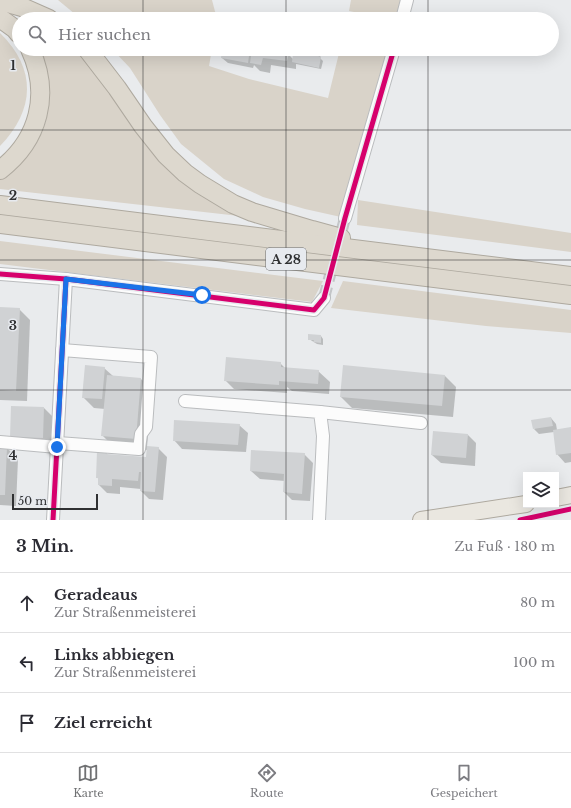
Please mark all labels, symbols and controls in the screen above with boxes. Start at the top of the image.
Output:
search box [12,12,559,56]
icon: search [26,23,48,45]
text: Hier suchen [58,25,151,44]
text: 1 [10,57,16,74]
text: 2 [9,187,17,204]
road number: A 28 [266,248,306,270]
route start [193,286,211,304]
text: 3 [9,317,17,334]
route end [48,438,66,456]
text: 4 [9,447,18,464]
map controls [523,472,559,508]
button: layers [523,472,559,508]
scale bar [12,492,98,511]
text: 50 m [18,494,47,508]
text: 3 Min. [16,536,74,557]
text: Zu Fuß · 180 m [455,538,555,555]
text: Geradeaus [54,585,137,604]
icon: ahead [16,592,38,614]
text: 80 m [520,594,555,611]
text: Zur Straßenmeisterei [54,604,196,621]
text: Links abbiegen [54,645,174,664]
icon: left [16,652,38,674]
text: 100 m [513,654,555,671]
text: Zur Straßenmeisterei [54,664,196,681]
icon: arrive [16,712,38,734]
text: Ziel erreicht [54,713,152,732]
tab: Karte [73,762,104,800]
tab: Route [250,762,284,800]
tab: Gespeichert [430,762,498,800]

